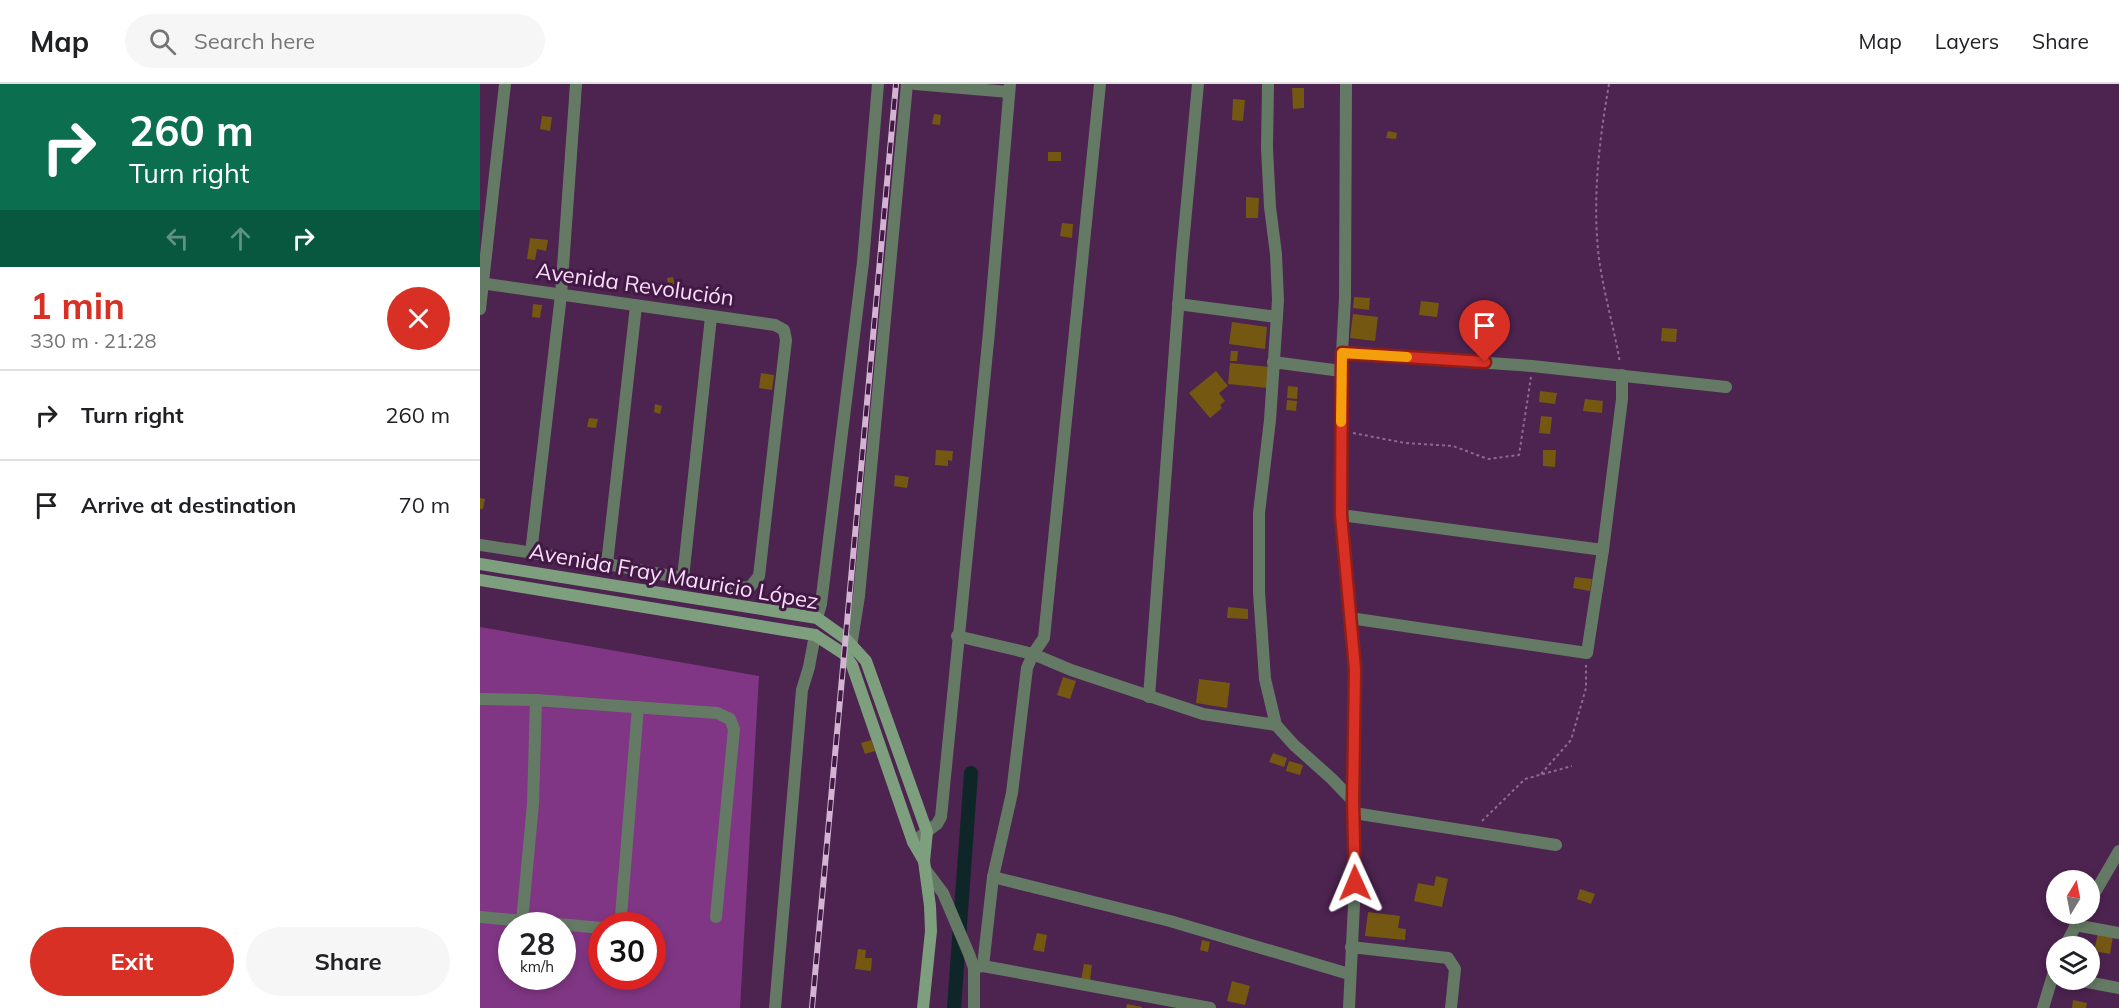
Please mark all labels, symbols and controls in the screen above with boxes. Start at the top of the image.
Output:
search box [125,14,545,68]
text: Map [30,24,89,59]
icon: search [146,25,179,58]
text: Search here [194,27,315,55]
text: Map [1859,28,1902,54]
text: Layers [1935,28,1999,54]
text: Share [2032,28,2089,54]
text: 260 m [129,104,254,157]
icon: right [30,108,108,186]
text: Turn right [129,156,249,190]
icon: left [161,222,194,255]
icon: ahead [224,222,257,255]
icon: right [287,222,320,255]
street label: Avenida Revolución [534,256,736,312]
text: 1 min [30,283,125,328]
button: close [387,287,450,350]
pin [1459,300,1510,362]
icon: arrive [1468,309,1501,342]
text: 330 m · 21:28 [30,328,156,353]
icon: right [30,399,63,432]
text: Turn right [81,401,184,429]
text: 260 m [385,401,450,429]
icon: arrive [30,489,63,522]
text: Arrive at destination [81,491,296,519]
text: 70 m [399,491,450,519]
street label: Avenida Fray Mauricio López [527,537,821,615]
position arrow [1323,851,1387,915]
north arrow [2046,870,2100,924]
map controls [2046,870,2100,990]
speed limit sign: 30 [588,912,666,990]
text: 28 [519,925,555,963]
button: Exit [30,927,234,996]
button: Share [246,927,450,996]
button: layers [2046,936,2100,990]
text: km/h [520,957,554,976]

